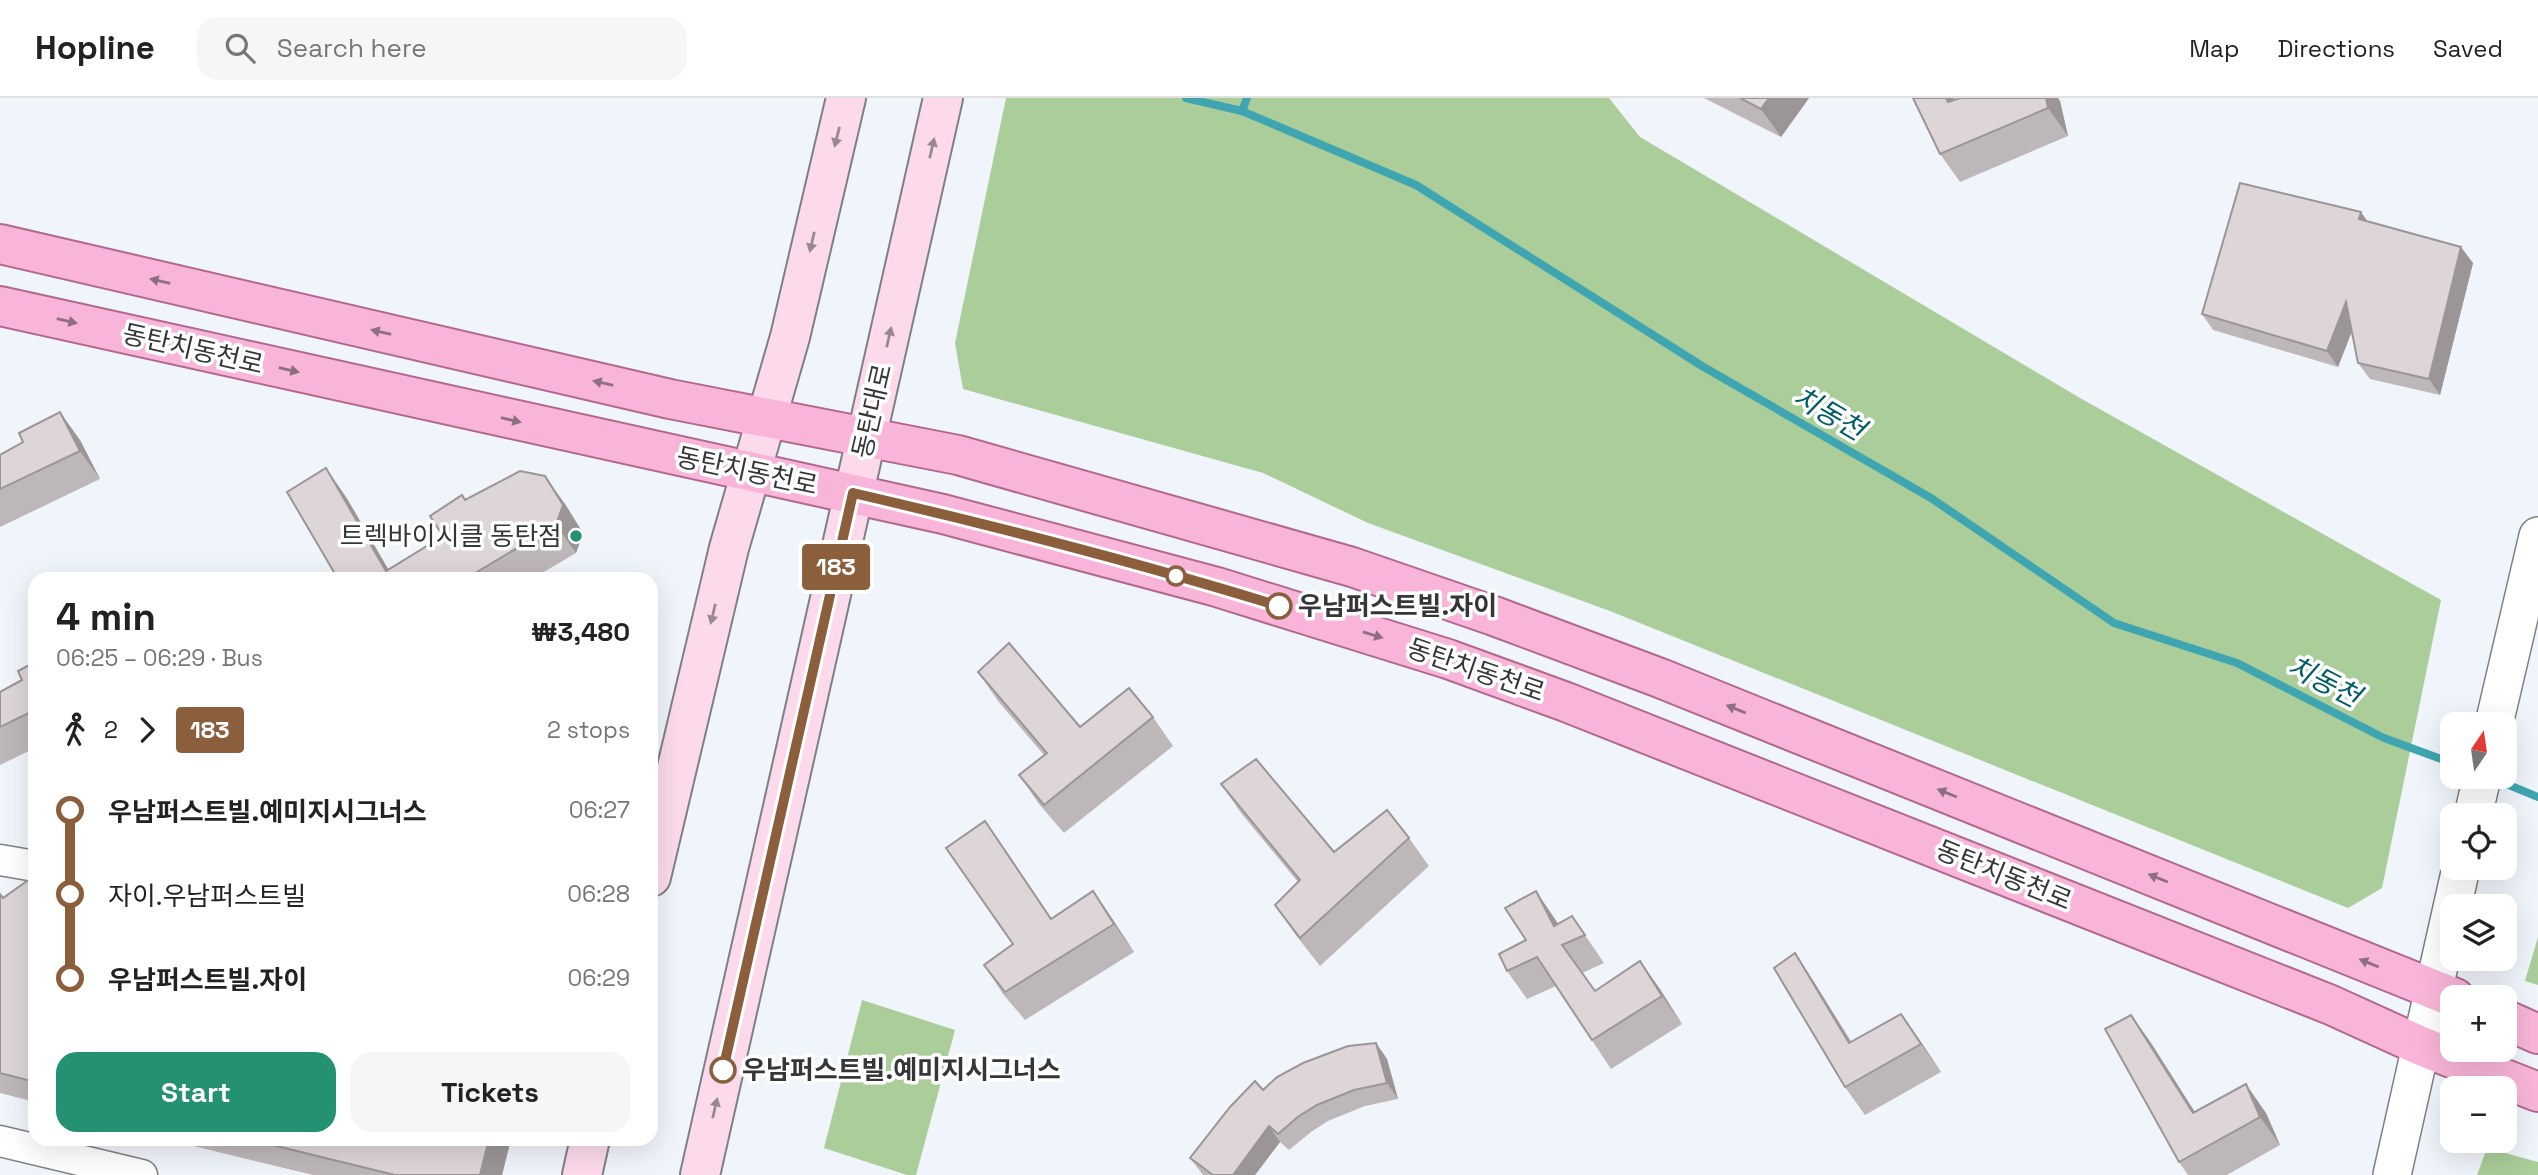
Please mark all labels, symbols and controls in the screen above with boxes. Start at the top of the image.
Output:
search box [197,17,687,80]
text: Hopline [35,27,155,69]
icon: search [221,29,259,67]
text: Search here [277,31,427,65]
text: Map [2189,33,2239,64]
text: Directions [2277,33,2395,64]
text: Saved [2433,33,2503,64]
one-way arrow [831,126,842,148]
one-way arrow [927,137,938,159]
one-way arrow [806,231,817,253]
one-way arrow [149,275,171,286]
one-way arrow [56,316,78,327]
street label: 동탄치동천로 [119,316,267,382]
one-way arrow [370,326,392,337]
one-way arrow [883,326,894,348]
street label: 동탄대로 [845,361,899,461]
one-way arrow [278,365,300,376]
one-way arrow [592,378,614,389]
water label: 치동천 [1787,378,1874,450]
one-way arrow [500,415,522,426]
street label: 동탄치동천로 [673,439,821,503]
place label: 트렉바이시클 동탄점 [340,519,562,553]
marker: 트렉바이시클 동탄점 [568,528,584,544]
line badge: 183 [796,544,876,590]
text: 183 [816,551,856,582]
unlabelled marker [1166,566,1186,586]
place label: 우남퍼스트빌.자이 [1298,589,1497,623]
text: 4 min [56,593,156,641]
marker: 우남퍼스트빌.자이 [1266,593,1292,619]
one-way arrow [707,603,718,625]
text: ₩3,480 [531,615,630,649]
one-way arrow [1362,631,1383,641]
street label: 동탄치동천로 [1403,631,1549,709]
text: 06:25 – 06:29 · Bus [56,643,263,673]
water label: 치동천 [2281,647,2369,716]
one-way arrow [1725,703,1746,714]
icon: walk [56,711,94,749]
icon: forward [128,711,166,749]
north arrow [2440,712,2516,789]
map controls [2440,712,2517,1153]
text: 183 [190,714,230,745]
text: 2 [104,715,118,745]
text: 2 stops [547,715,630,745]
one-way arrow [1936,788,1957,799]
text: 우남퍼스트빌.예미지시그너스 [108,795,427,829]
text: 06:27 [569,795,630,825]
button: locate [2440,803,2517,880]
street label: 동탄치동천로 [1931,832,2077,918]
one-way arrow [2148,872,2168,884]
text: 자이.우남퍼스트빌 [108,879,306,913]
text: 06:28 [567,879,630,909]
button: layers [2440,894,2517,971]
one-way arrow [2359,957,2380,968]
text: 우남퍼스트빌.자이 [108,963,307,997]
text: 06:29 [567,963,630,993]
button: + [2440,985,2517,1062]
button: Start [56,1052,336,1132]
button: Tickets [350,1052,630,1132]
place label: 우남퍼스트빌.예미지시그너스 [742,1053,1061,1087]
marker: 우남퍼스트빌.예미지시그너스 [710,1057,736,1083]
button: − [2440,1076,2517,1153]
one-way arrow [710,1097,721,1119]

